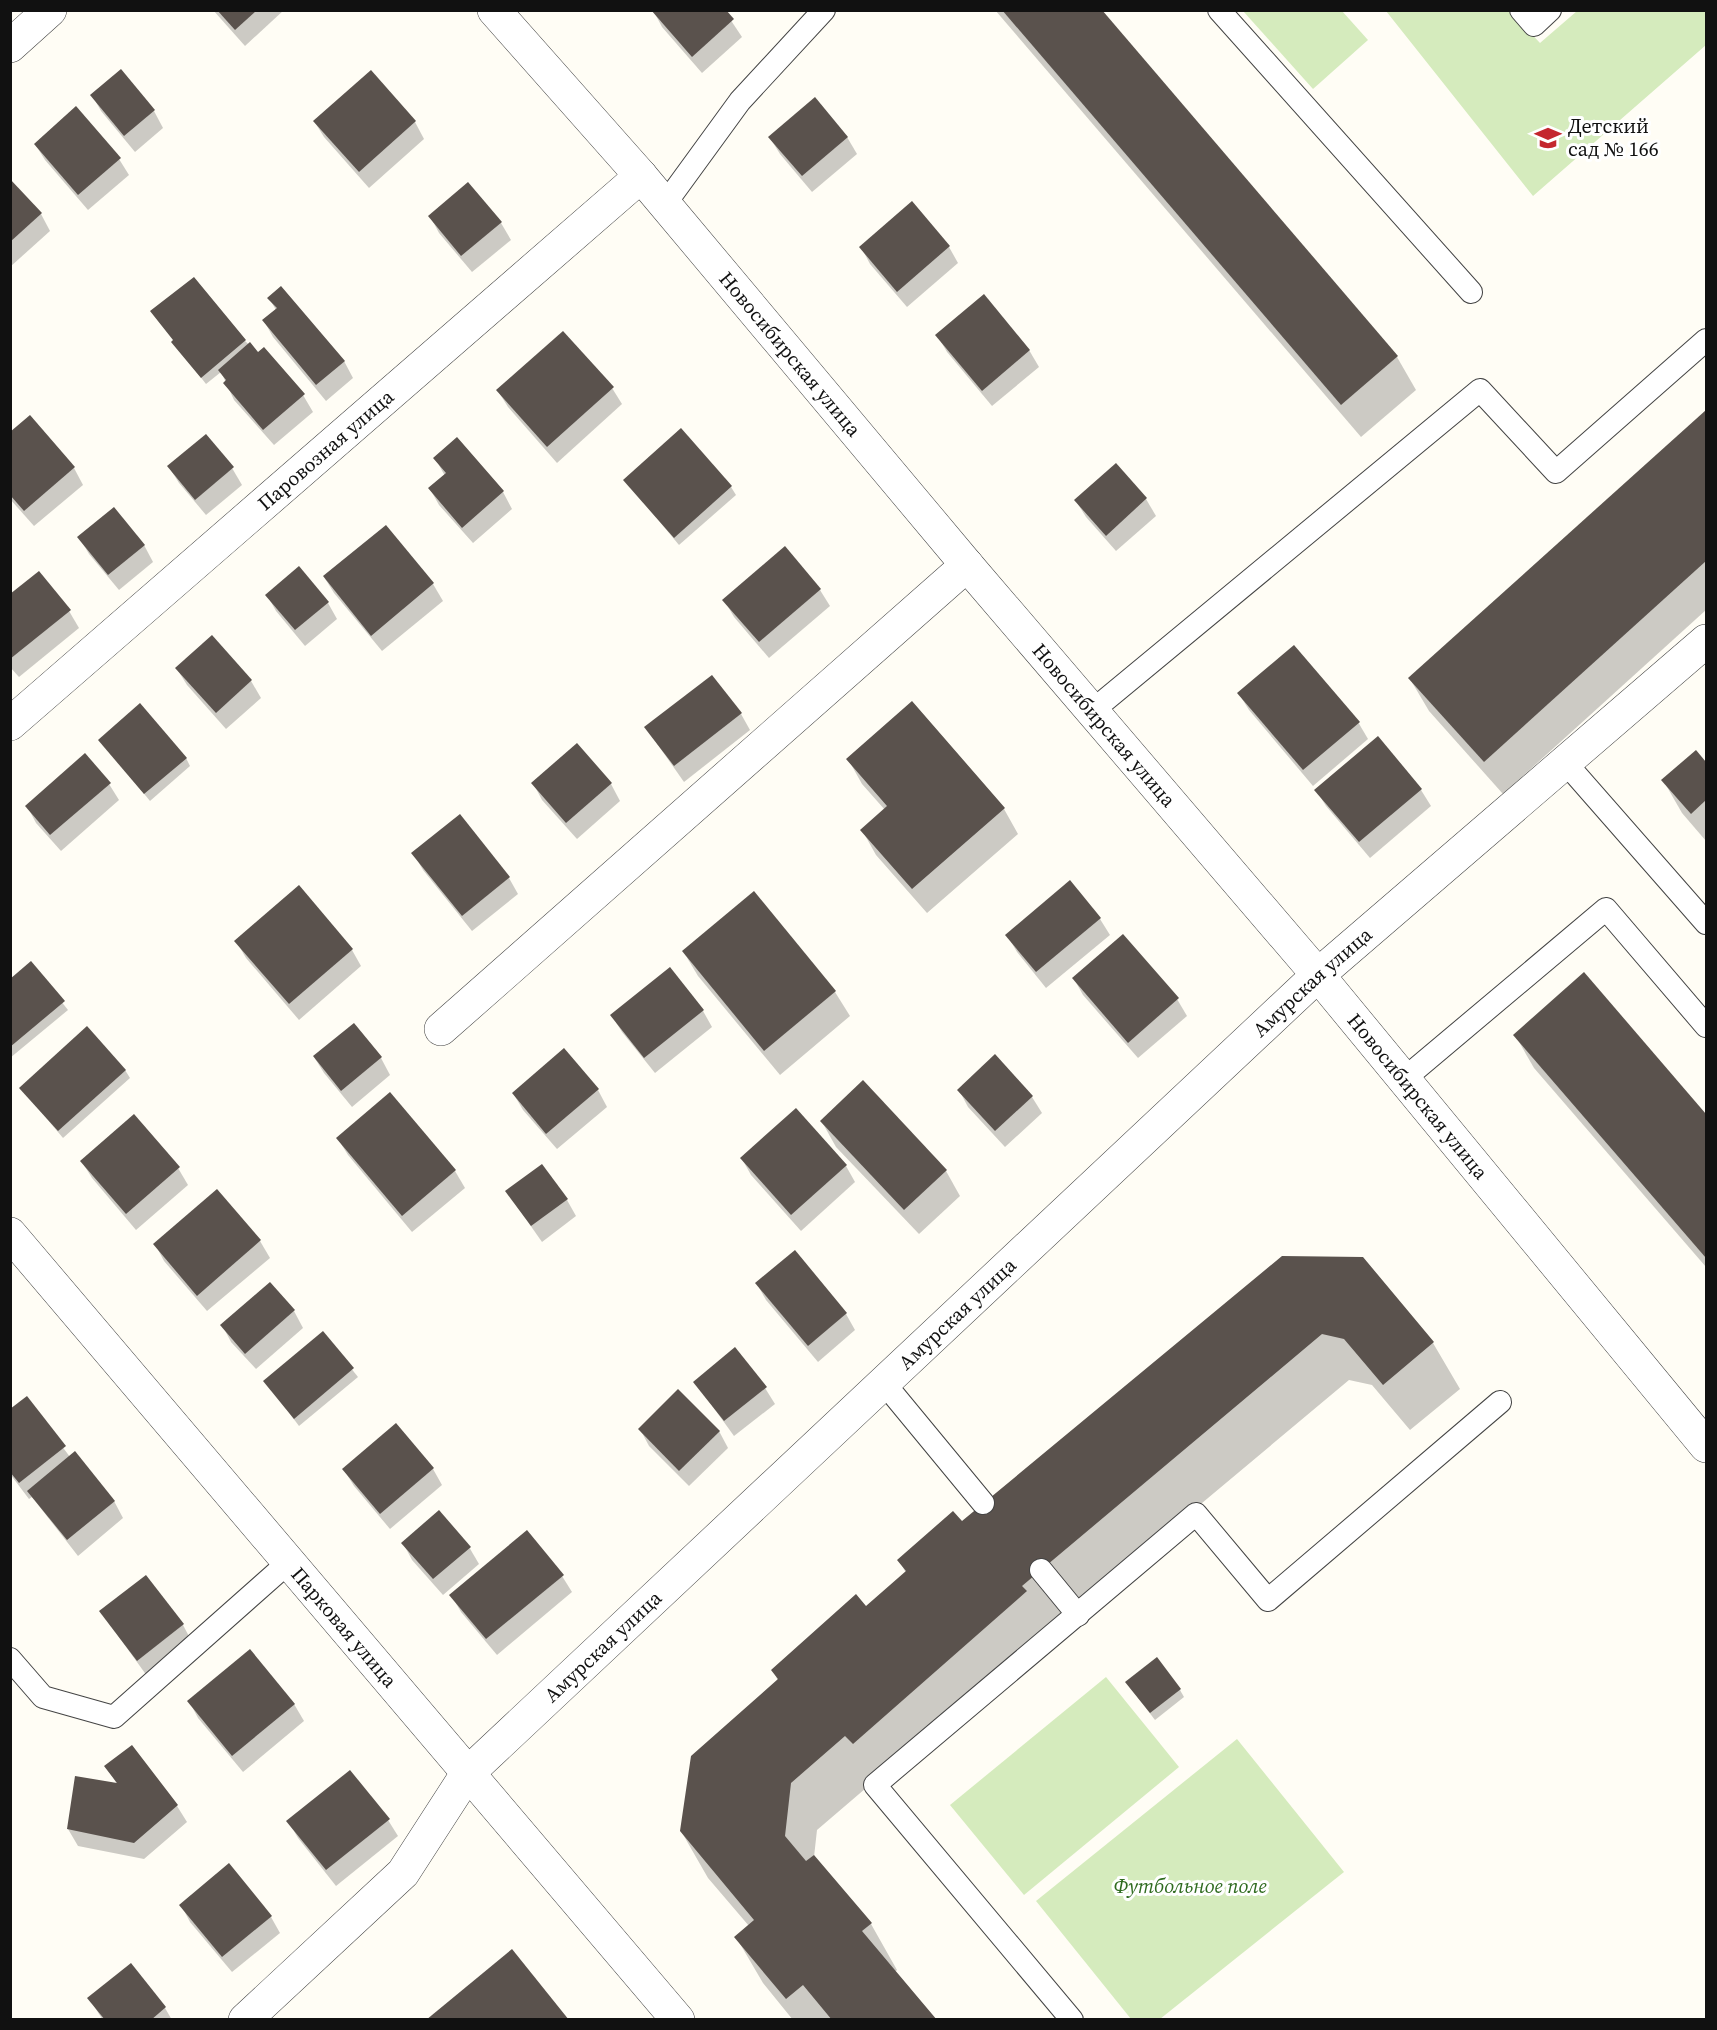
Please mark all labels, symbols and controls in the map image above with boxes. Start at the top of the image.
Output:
place label: Детский сад № 166 [1568,112,1659,163]
school or university icon: Детский сад № 166 [1533,123,1563,153]
street label: Новосибирская улица [713,265,868,443]
street label: Паровозная улица [251,382,400,517]
street label: Новосибирская улица [1026,637,1183,814]
street label: Амурская улица [1246,920,1379,1043]
street label: Новосибирская улица [1341,1007,1495,1186]
street label: Амурская улица [892,1251,1023,1376]
street label: Парковая улица [285,1561,404,1694]
street label: Амурская улица [538,1584,668,1709]
park label: Футбольное поле [1113,1872,1267,1900]

